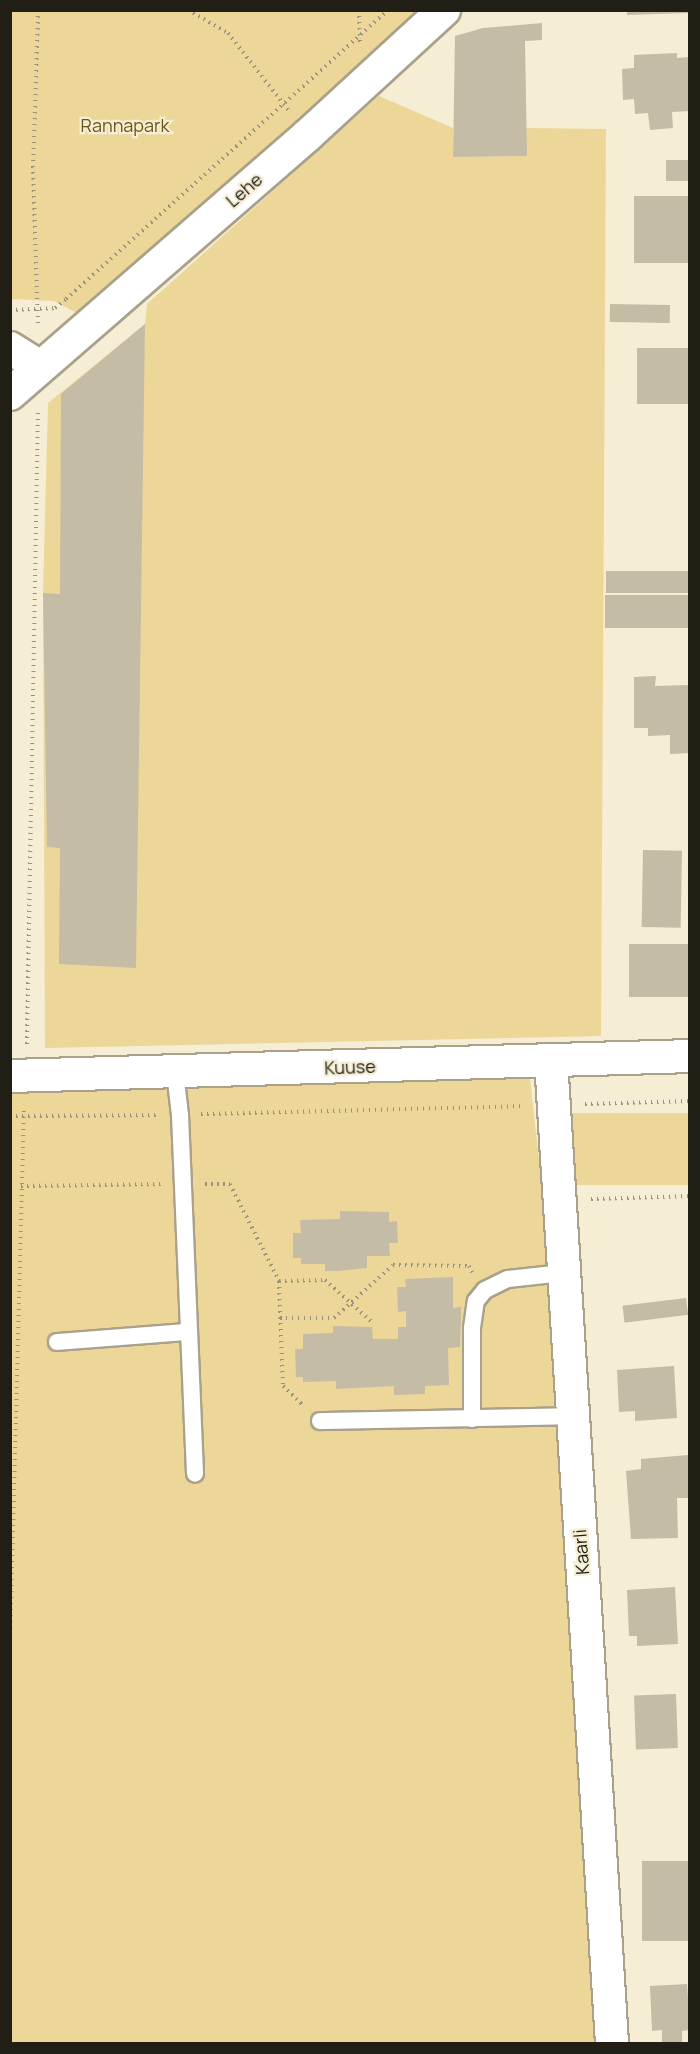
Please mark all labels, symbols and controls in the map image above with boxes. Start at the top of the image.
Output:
park label: Rannapark [81,114,169,136]
street label: Lehe [221,168,267,212]
street label: Kuuse [324,1055,376,1079]
street label: Kaarli [569,1529,593,1575]

